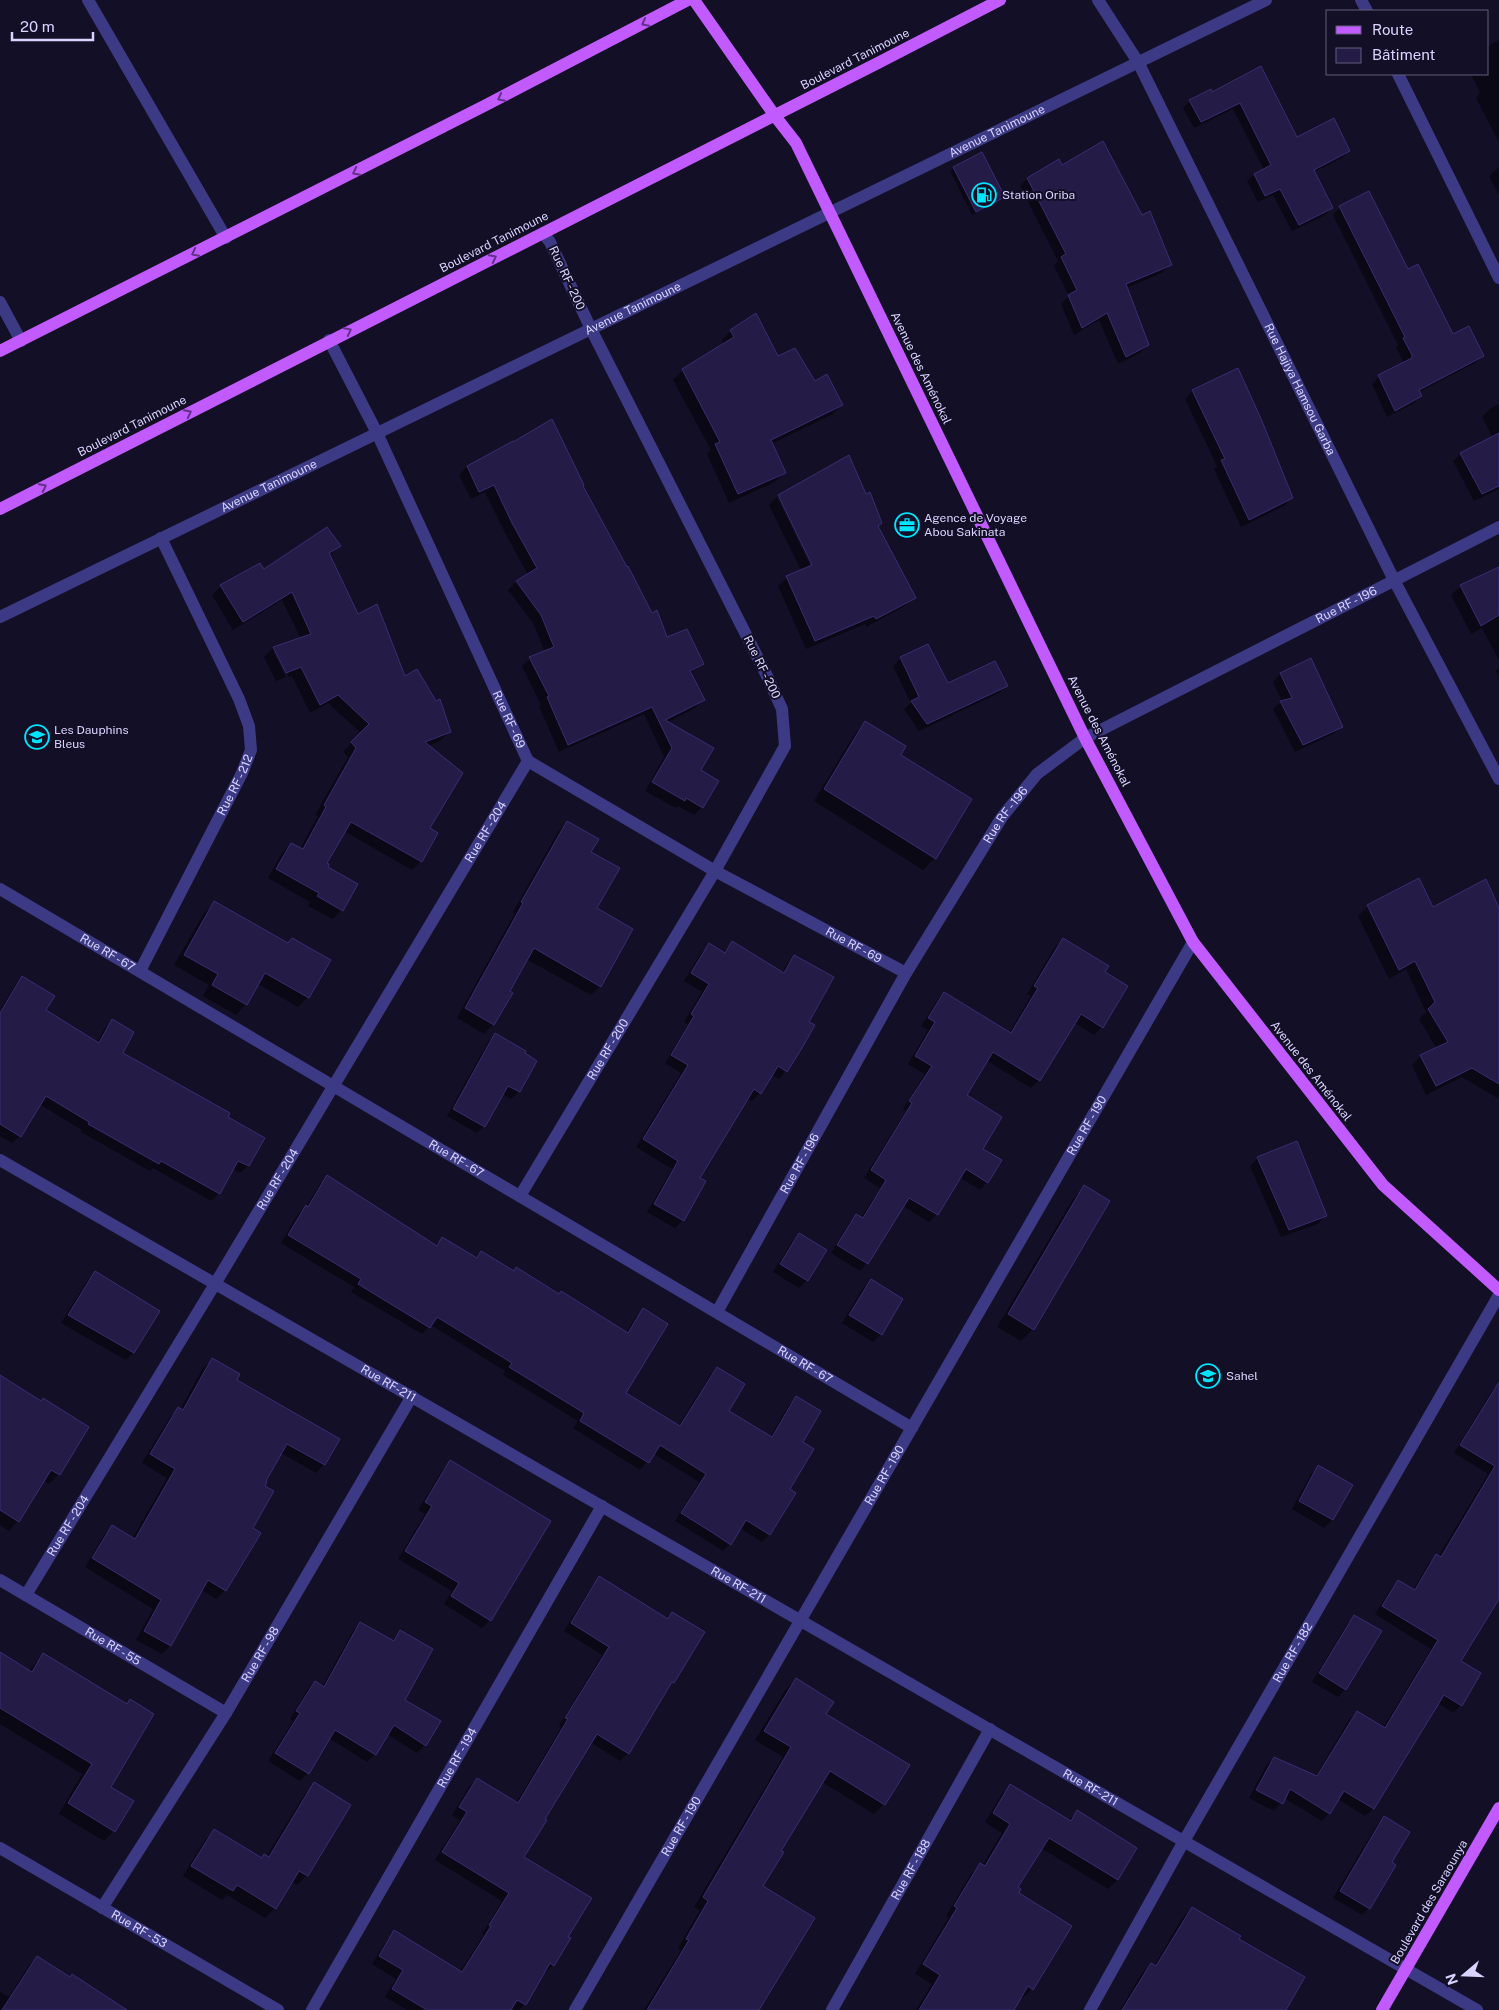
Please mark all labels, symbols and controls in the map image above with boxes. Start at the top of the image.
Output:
scale bar [12,10,94,42]
legend [1326,10,1489,75]
one-way arrow [641,16,650,26]
text: 20 m [20,18,55,35]
text: Route [1372,21,1413,38]
street label: Boulevard Tanimoune [798,25,912,92]
text: Bâtiment [1372,46,1435,63]
one-way arrow [497,92,506,102]
street label: Avenue Tanimoune [947,102,1047,160]
one-way arrow [352,166,361,176]
fuel station icon: Station Oriba [971,182,997,208]
place label: Station Oriba [1002,188,1075,202]
street label: Boulevard Tanimoune [437,208,551,275]
street label: Rue RF - 200 [546,244,588,312]
one-way arrow [192,247,201,257]
one-way arrow [488,254,497,264]
street label: Avenue Tanimoune [583,279,683,338]
street label: Avenue des Aménokal [888,310,954,427]
street label: Rue Hajiya Hamsou Garba [1261,321,1338,458]
one-way arrow [343,326,352,337]
street label: Boulevard Tanimoune [75,392,189,459]
one-way arrow [183,409,192,419]
street label: Avenue Tanimoune [218,457,319,515]
one-way arrow [38,483,47,493]
place label: Agence de Voyage Abou Sakinata [924,511,1027,539]
office icon: Agence de Voyage Abou Sakinata [894,512,920,538]
street label: Rue RF - 196 [1313,583,1379,626]
street label: Rue RF - 200 [741,633,783,701]
street label: Avenue des Aménokal [1065,673,1133,789]
street label: Rue RF - 69 [490,688,528,750]
place label: Les Dauphins Bleus [54,723,128,751]
school or university icon: Les Dauphins Bleus [24,724,50,750]
street label: Rue RF - 212 [214,752,256,818]
street label: Rue RF - 196 [980,784,1031,846]
street label: Rue RF - 204 [462,798,510,865]
street label: Rue RF - 69 [823,924,884,966]
street label: Rue RF - 67 [78,931,138,974]
street label: Rue RF - 200 [584,1016,632,1082]
street label: Avenue des Aménokal [1268,1018,1355,1124]
street label: Rue RF - 190 [1064,1093,1110,1158]
street label: Rue RF - 196 [777,1131,822,1196]
street label: Rue RF - 67 [426,1137,486,1180]
street label: Rue RF - 204 [254,1146,302,1212]
street label: Rue RF - 67 [775,1343,835,1386]
street label: Rue RF-211 [358,1362,418,1405]
school or university icon: Sahel [1195,1363,1221,1389]
place label: Sahel [1226,1369,1258,1383]
street label: Rue RF - 190 [862,1443,907,1507]
street label: Rue RF - 204 [44,1492,92,1559]
street label: Rue RF-211 [708,1564,769,1606]
street label: Rue RF - 182 [1270,1620,1316,1685]
street label: Rue RF - 98 [239,1624,282,1685]
street label: Rue RF - 55 [82,1625,144,1668]
street label: Rue RF - 194 [434,1725,480,1790]
street label: Rue RF-211 [1060,1766,1120,1809]
street label: Rue RF - 190 [658,1794,704,1859]
street label: Rue RF - 188 [888,1837,934,1902]
street label: Boulevard des Saraounya [1388,1837,1470,1967]
street label: Rue RF - 53 [109,1907,170,1951]
north arrow [1439,1950,1489,2000]
text: N [1442,1971,1461,1987]

